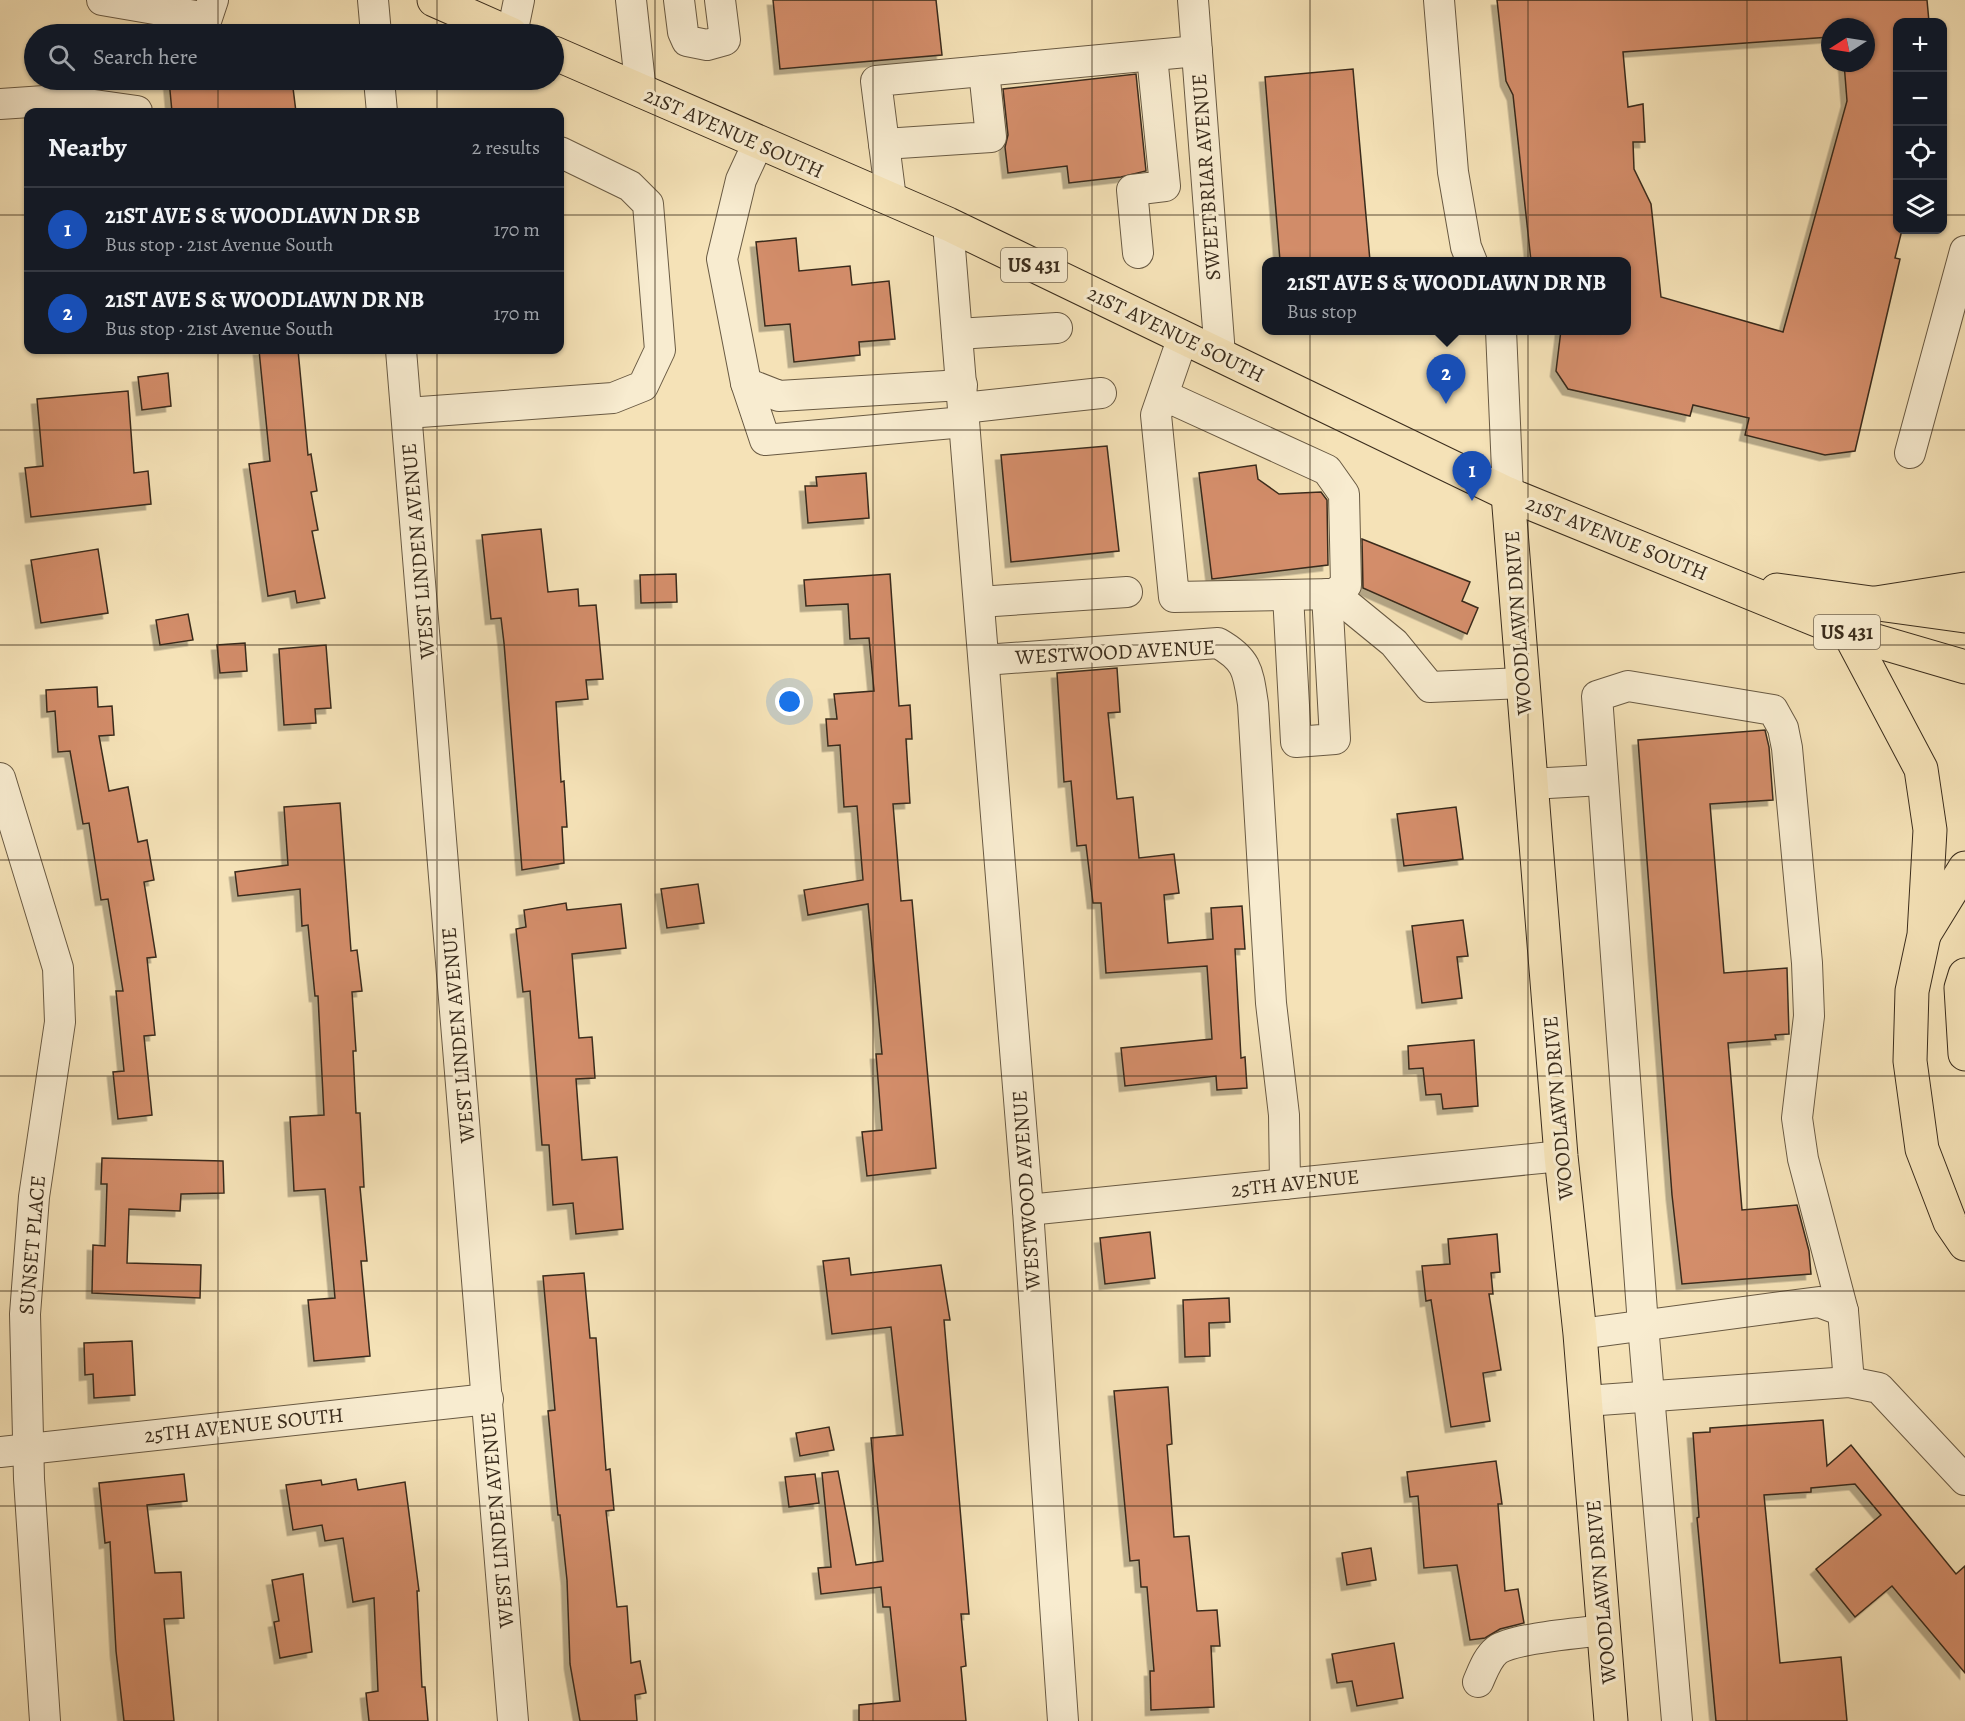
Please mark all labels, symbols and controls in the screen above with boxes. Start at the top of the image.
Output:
north arrow [1821,18,1875,72]
map controls [1893,18,1947,234]
button: + [1893,18,1947,72]
search box [24,24,564,90]
icon: search [45,41,78,74]
text: Search here [93,42,198,72]
button: − [1893,72,1947,126]
street label: SWEETBRIAR AVENUE [1185,73,1227,281]
street label: 21ST AVENUE SOUTH [640,81,828,185]
button: locate [1893,126,1947,180]
text: Nearby [48,130,127,165]
text: 2 results [472,134,540,161]
button: layers [1893,180,1947,234]
text: 21ST AVE S & WOODLAWN DR SB [105,201,420,231]
text: 1 [64,216,71,243]
text: 170 m [494,216,540,243]
text: Bus stop · 21st Avenue South [105,231,334,258]
road number: US 431 [1001,248,1067,282]
popup [1262,257,1631,335]
text: 21ST AVE S & WOODLAWN DR NB [1287,268,1606,298]
street label: 21ST AVENUE SOUTH [1083,279,1269,389]
text: 21ST AVE S & WOODLAWN DR NB [105,285,424,315]
text: Bus stop [1287,298,1357,325]
text: 2 [63,300,72,327]
text: 170 m [494,300,540,327]
text: Bus stop · 21st Avenue South [105,315,334,342]
pin: 2 [1426,354,1466,404]
street label: WEST LINDEN AVENUE [395,442,441,661]
pin: 1 [1452,452,1492,501]
street label: 21ST AVENUE SOUTH [1522,489,1712,587]
street label: WOODLAWN DRIVE [1498,530,1538,717]
road number: US 431 [1814,615,1880,649]
street label: WESTWOOD AVENUE [1013,633,1216,671]
your location [775,687,804,716]
street label: WEST LINDEN AVENUE [435,926,481,1145]
street label: WOODLAWN DRIVE [1536,1015,1580,1202]
street label: WESTWOOD AVENUE [1005,1089,1047,1292]
street label: 25TH AVENUE [1229,1162,1361,1204]
street label: SUNSET PLACE [12,1174,52,1316]
street label: 25TH AVENUE SOUTH [143,1401,345,1449]
street label: WEST LINDEN AVENUE [474,1411,520,1630]
street label: WOODLAWN DRIVE [1579,1499,1623,1686]

